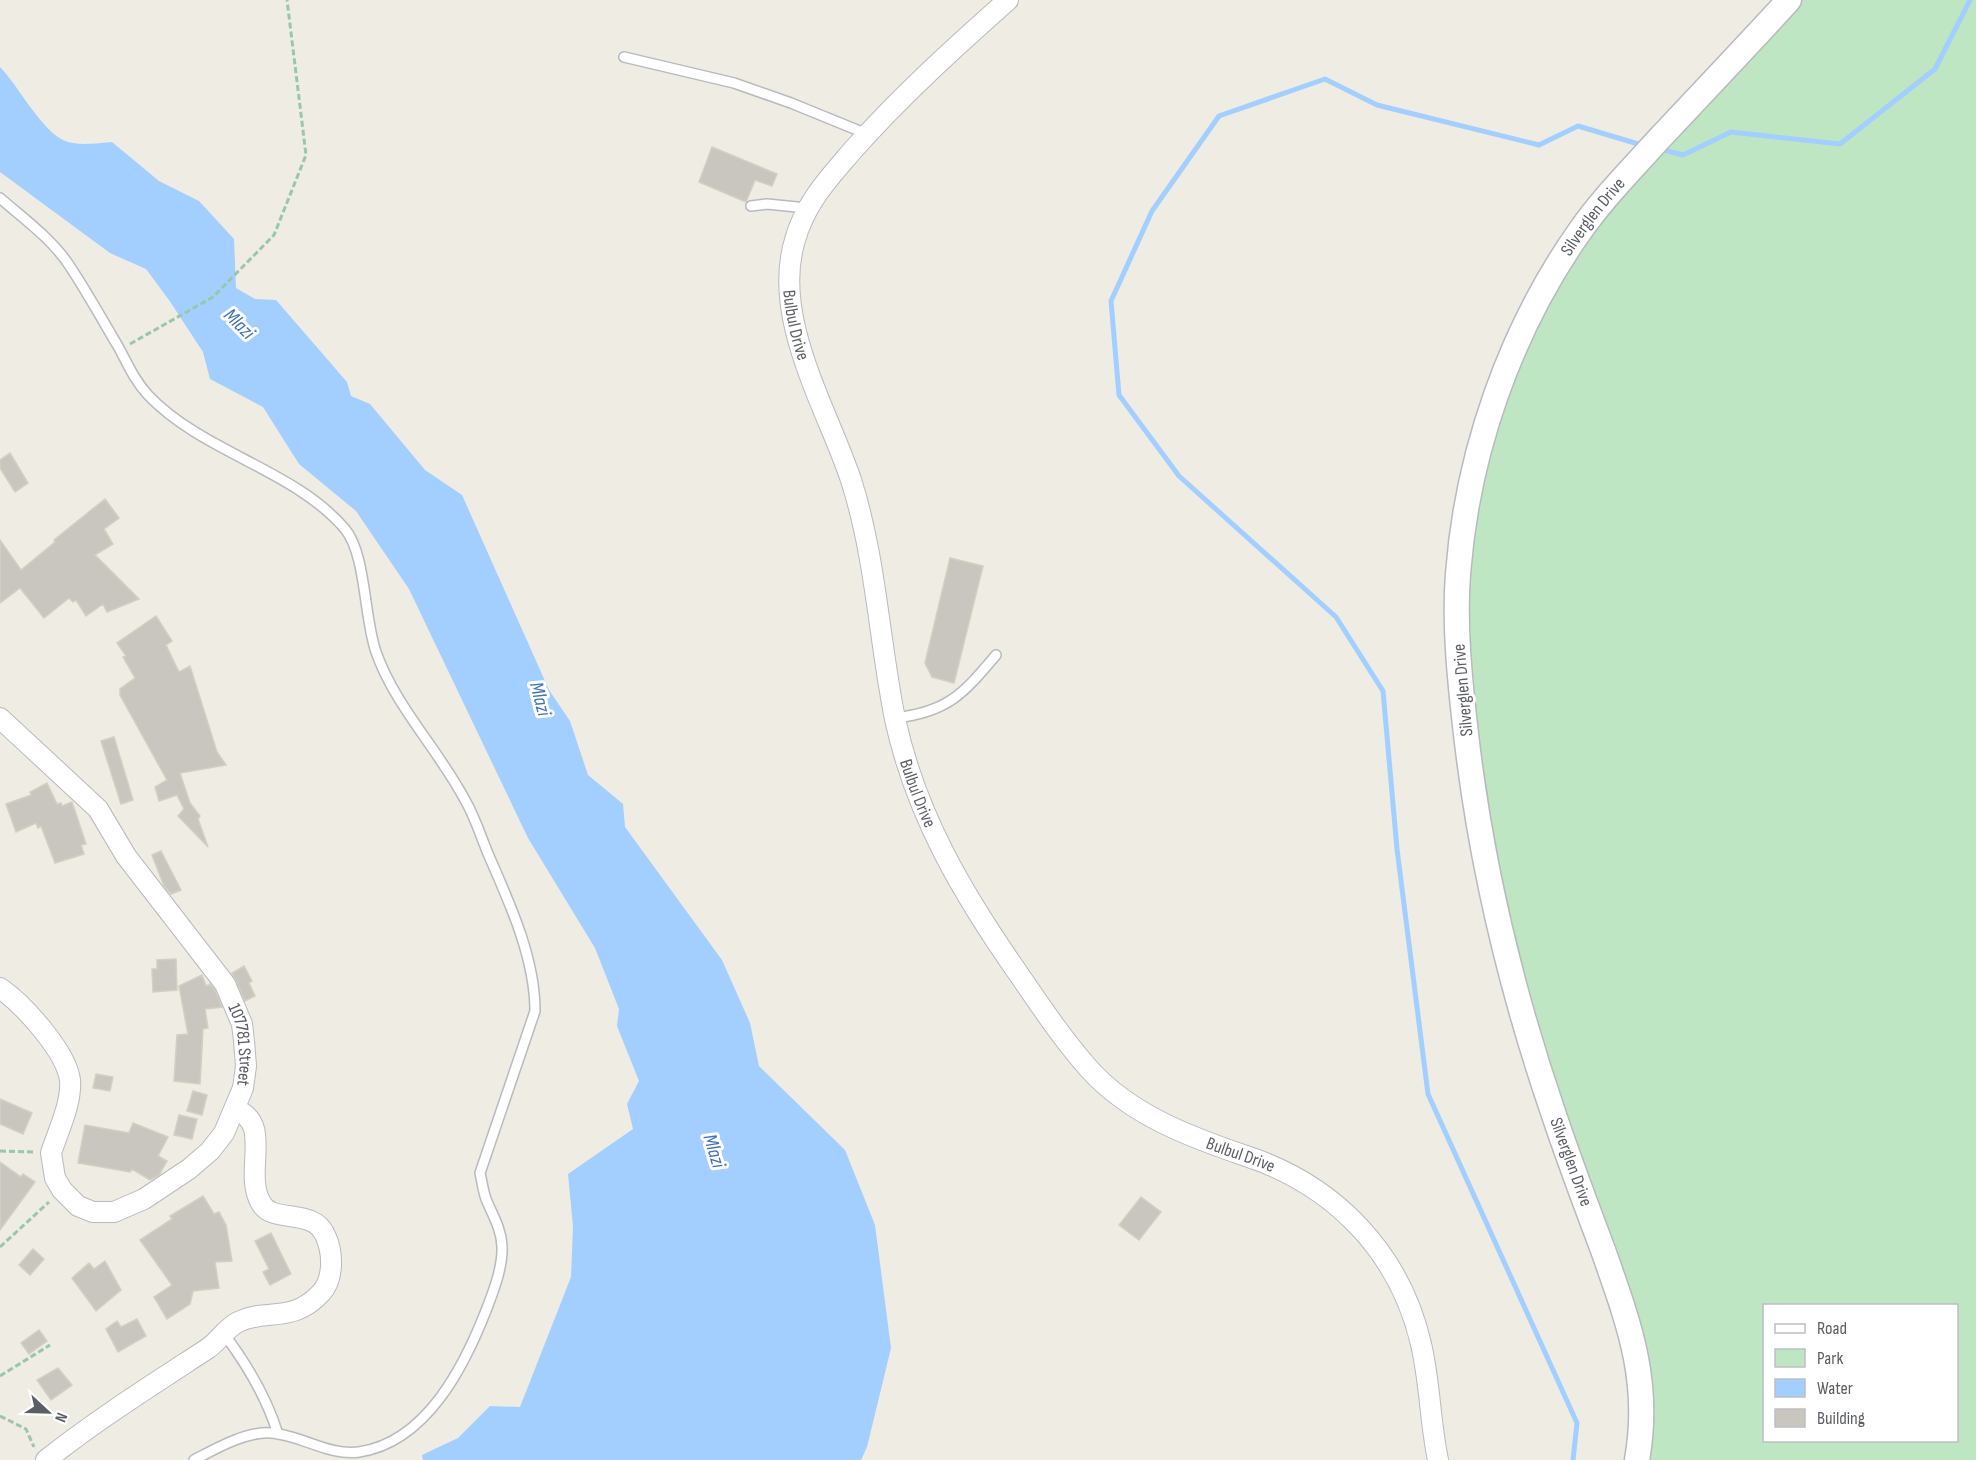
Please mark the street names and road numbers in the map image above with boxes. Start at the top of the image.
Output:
street label: Silverglen Drive [1556,173,1629,259]
street label: Bulbul Drive [779,289,814,363]
street label: Silverglen Drive [1448,643,1478,737]
street label: Bulbul Drive [896,756,941,831]
street label: 107781 Street [224,1000,256,1088]
street label: Silverglen Drive [1545,1115,1597,1209]
street label: Bulbul Drive [1204,1132,1279,1177]

